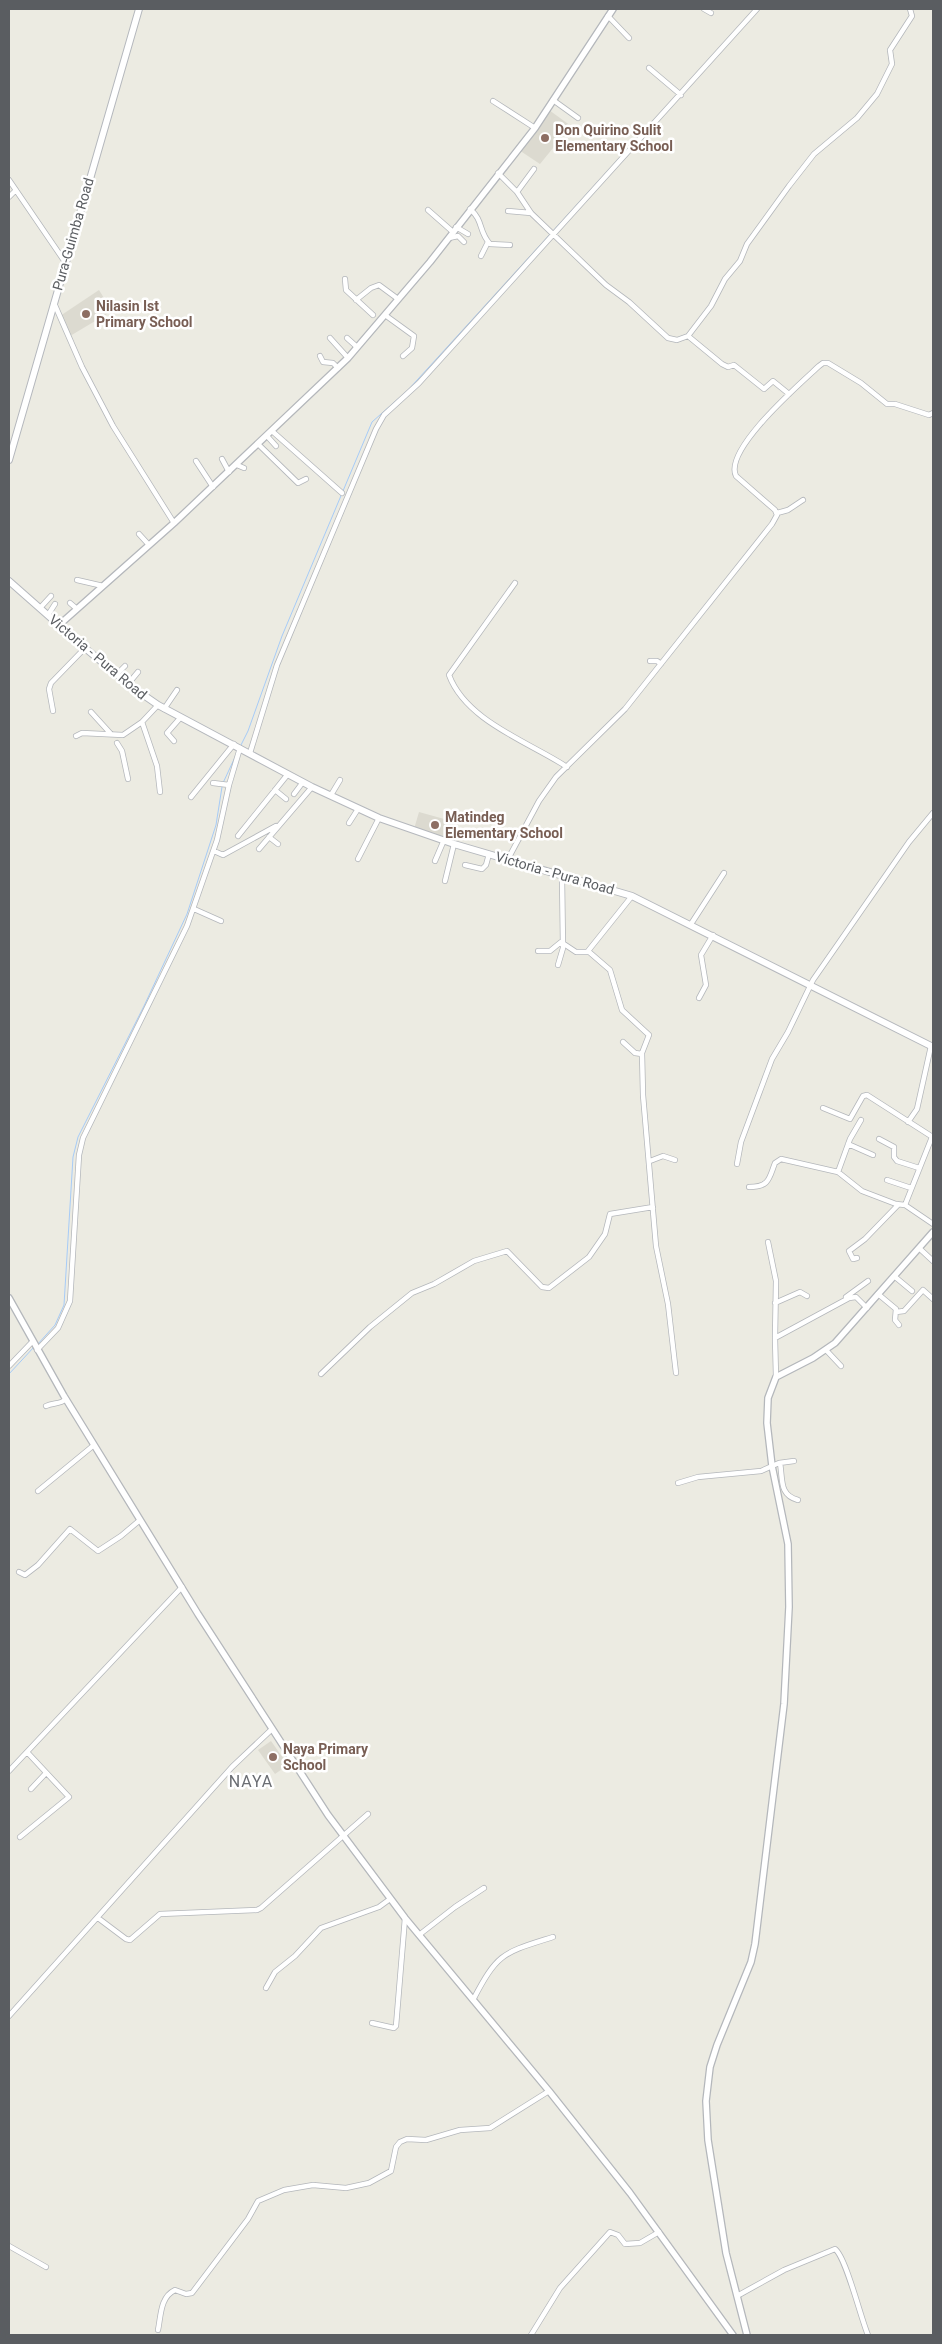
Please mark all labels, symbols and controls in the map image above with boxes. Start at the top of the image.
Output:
place label: Don Quirino Sulit Elementary School [555,122,673,154]
marker: Don Quirino Sulit Elementary School [539,132,551,144]
street label: Pura-Guimba Road [49,176,97,292]
place label: Nilasin Ist Primary School [96,298,193,330]
marker: Nilasin Ist Primary School [80,308,92,320]
street label: Victoria - Pura Road [46,611,150,703]
place label: Matindeg Elementary School [445,809,563,841]
marker: Matindeg Elementary School [429,819,441,831]
street label: Victoria - Pura Road [494,848,616,898]
place label: Naya Primary School [283,1741,369,1773]
marker: Naya Primary School [267,1751,279,1763]
district label: NAYA [229,1772,273,1791]

